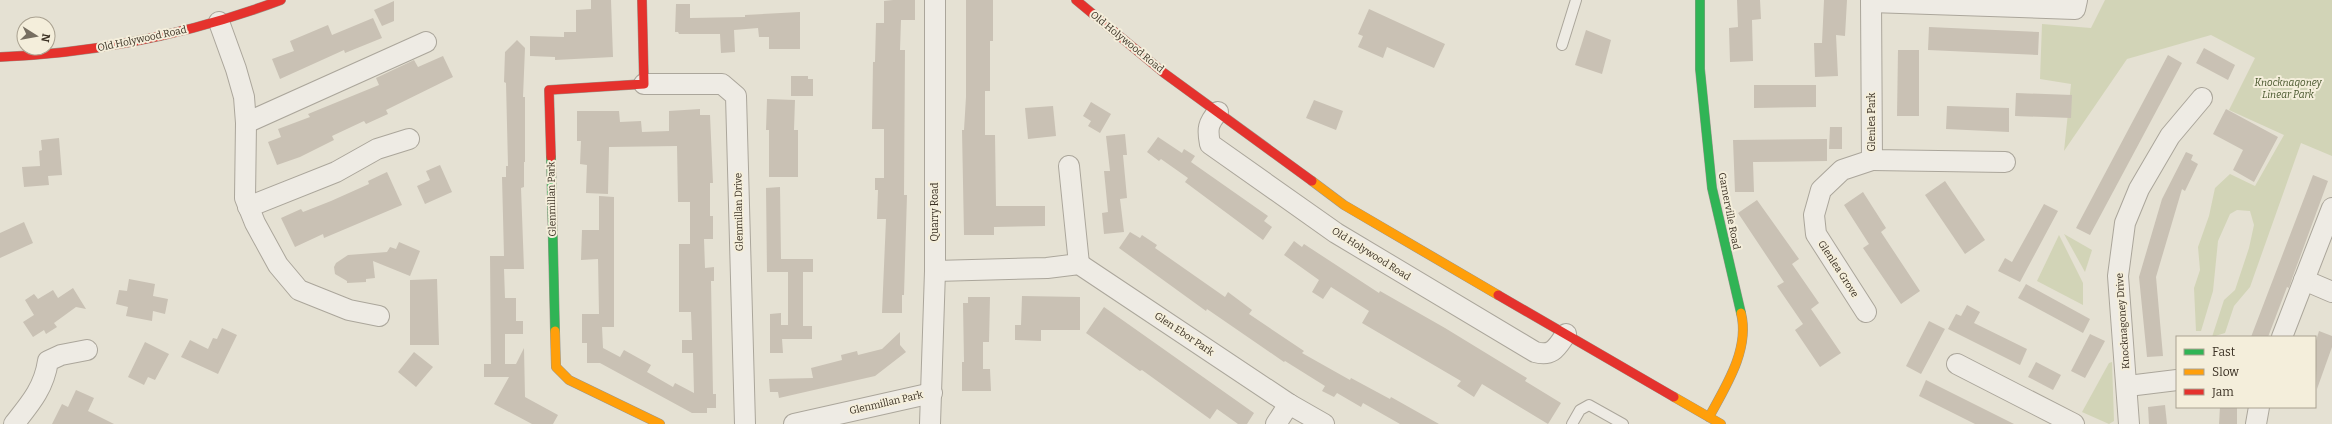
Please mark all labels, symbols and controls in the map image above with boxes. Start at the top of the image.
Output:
street label: Old Holywood Road [1088,9,1166,75]
north arrow [16,16,56,56]
street label: Old Holywood Road [96,24,188,54]
text: N [38,32,53,44]
park label: Knocknagoney Linear Park [2254,77,2322,101]
street label: Glenlea Park [1866,92,1878,151]
street label: Glenmillan Park [545,161,559,237]
street label: Garnerville Road [1716,171,1742,251]
street label: Glenmillan Drive [732,173,746,251]
street label: Quarry Road [929,183,941,241]
street label: Old Holywood Road [1329,225,1413,283]
street label: Glenlea Grove [1815,238,1861,300]
street label: Knocknagoney Drive [2114,273,2132,369]
street label: Glen Ebor Park [1152,310,1216,359]
legend [2176,336,2316,408]
text: Fast [2212,345,2236,359]
text: Slow [2212,365,2239,379]
text: Jam [2211,385,2234,399]
street label: Glenmillan Park [848,389,924,417]

